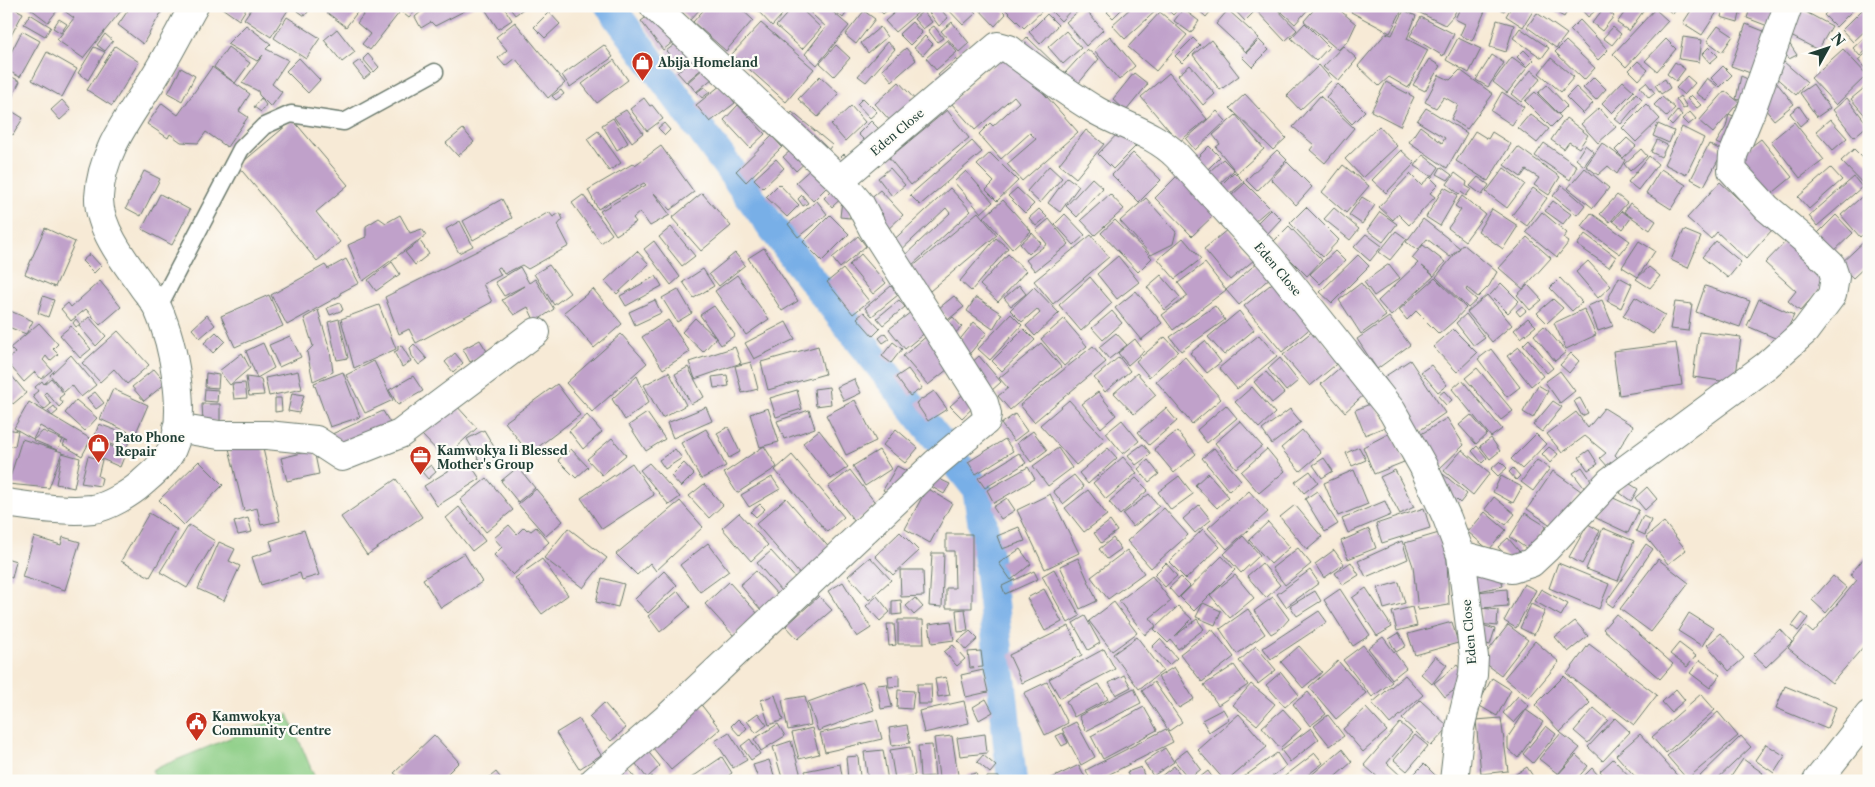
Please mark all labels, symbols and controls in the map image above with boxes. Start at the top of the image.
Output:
north arrow [1802,22,1852,72]
text: N [1827,29,1849,50]
shop icon: Abija Homeland [630,50,654,81]
place label: Abija Homeland [657,55,758,70]
street label: Eden Close [867,105,927,159]
street label: Eden Close [1251,239,1305,299]
place label: Pato Phone Repair [115,430,185,459]
shop icon: Pato Phone Repair [87,432,111,463]
place label: Kamwokya Ii Blessed Mother's Group [437,443,568,472]
office icon: Kamwokya Ii Blessed Mother's Group [409,445,433,476]
street label: Eden Close [1459,599,1479,665]
place label: Kamwokya Community Centre [212,709,331,738]
public building icon: Kamwokya Community Centre [184,711,208,742]

